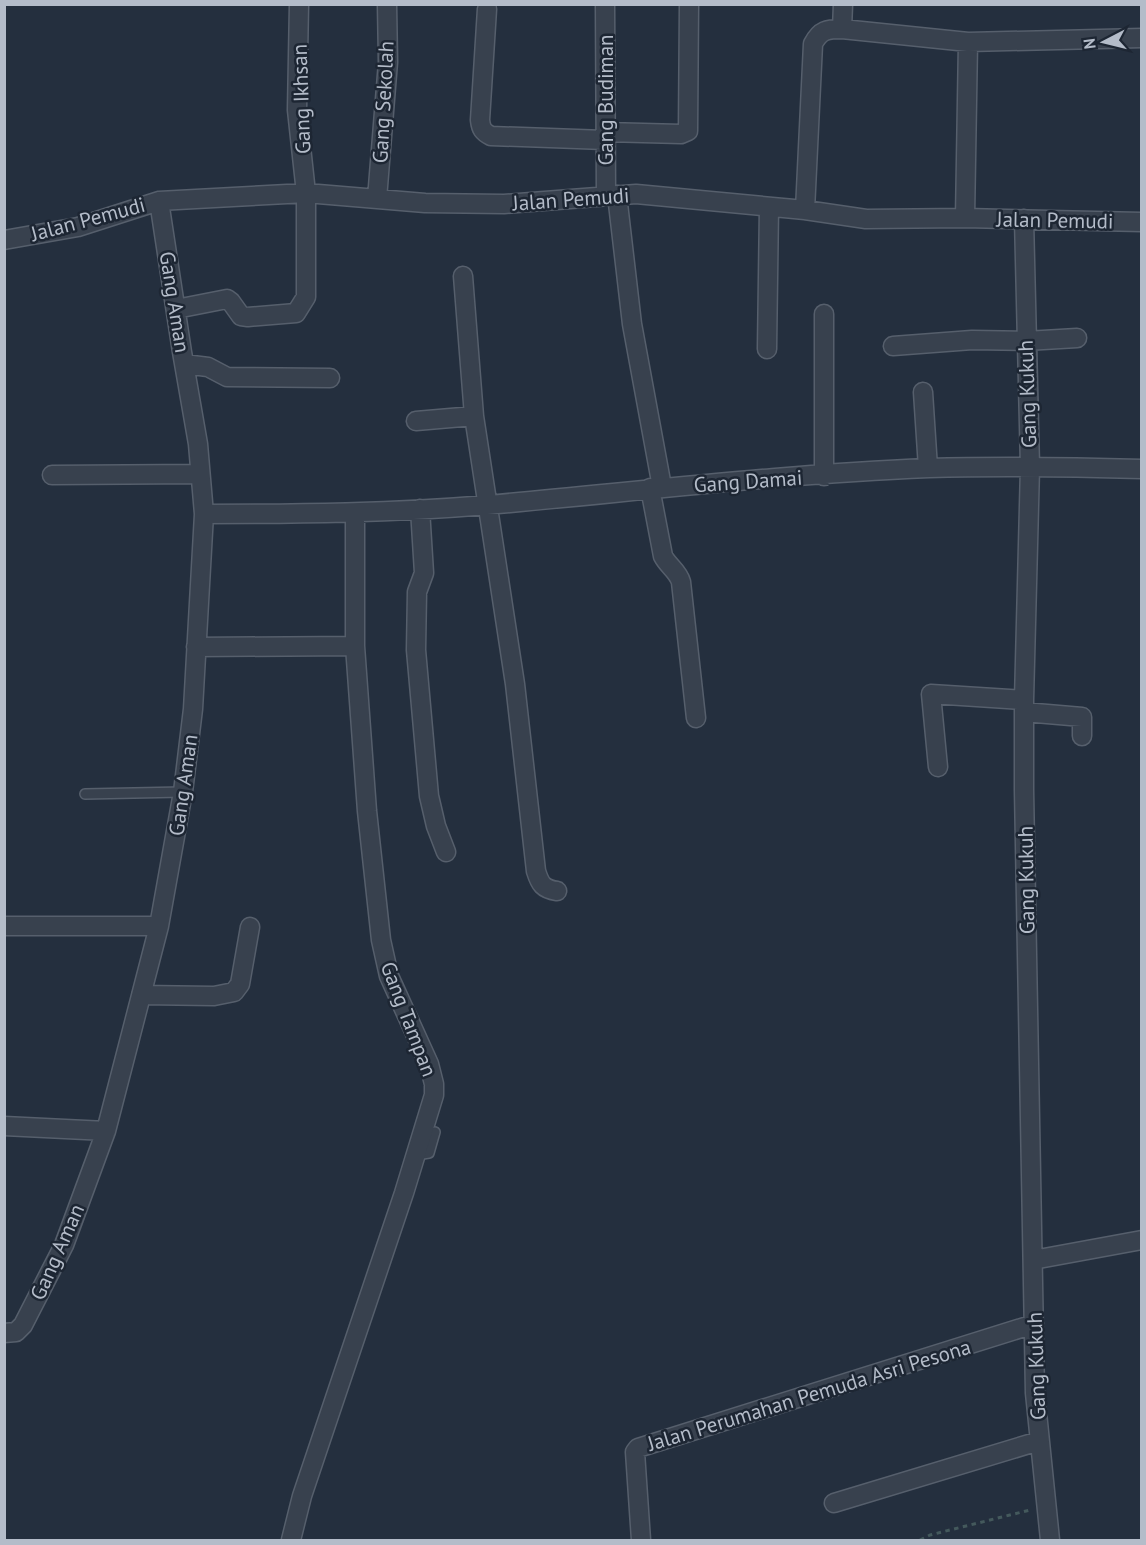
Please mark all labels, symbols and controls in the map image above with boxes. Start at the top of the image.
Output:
north arrow [1074,12,1134,72]
street label: Gang Budiman [592,34,619,166]
text: N [1079,37,1100,50]
street label: Gang Sekolah [366,40,400,164]
street label: Gang Ikhsan [286,44,316,154]
street label: Jalan Pemudi [511,181,630,217]
street label: Jalan Pemudi [27,191,148,247]
street label: Jalan Pemudi [995,205,1114,235]
street label: Gang Aman [154,249,196,355]
street label: Gang Kukuh [1012,340,1042,448]
street label: Gang Damai [693,464,803,498]
street label: Gang Aman [163,733,203,837]
street label: Gang Kukuh [1012,826,1040,934]
street label: Gang Tampan [375,958,443,1080]
street label: Gang Aman [24,1200,90,1304]
street label: Gang Kukuh [1021,1312,1051,1420]
street label: Jalan Perumahan Pemuda Asri Pesona [643,1333,974,1457]

